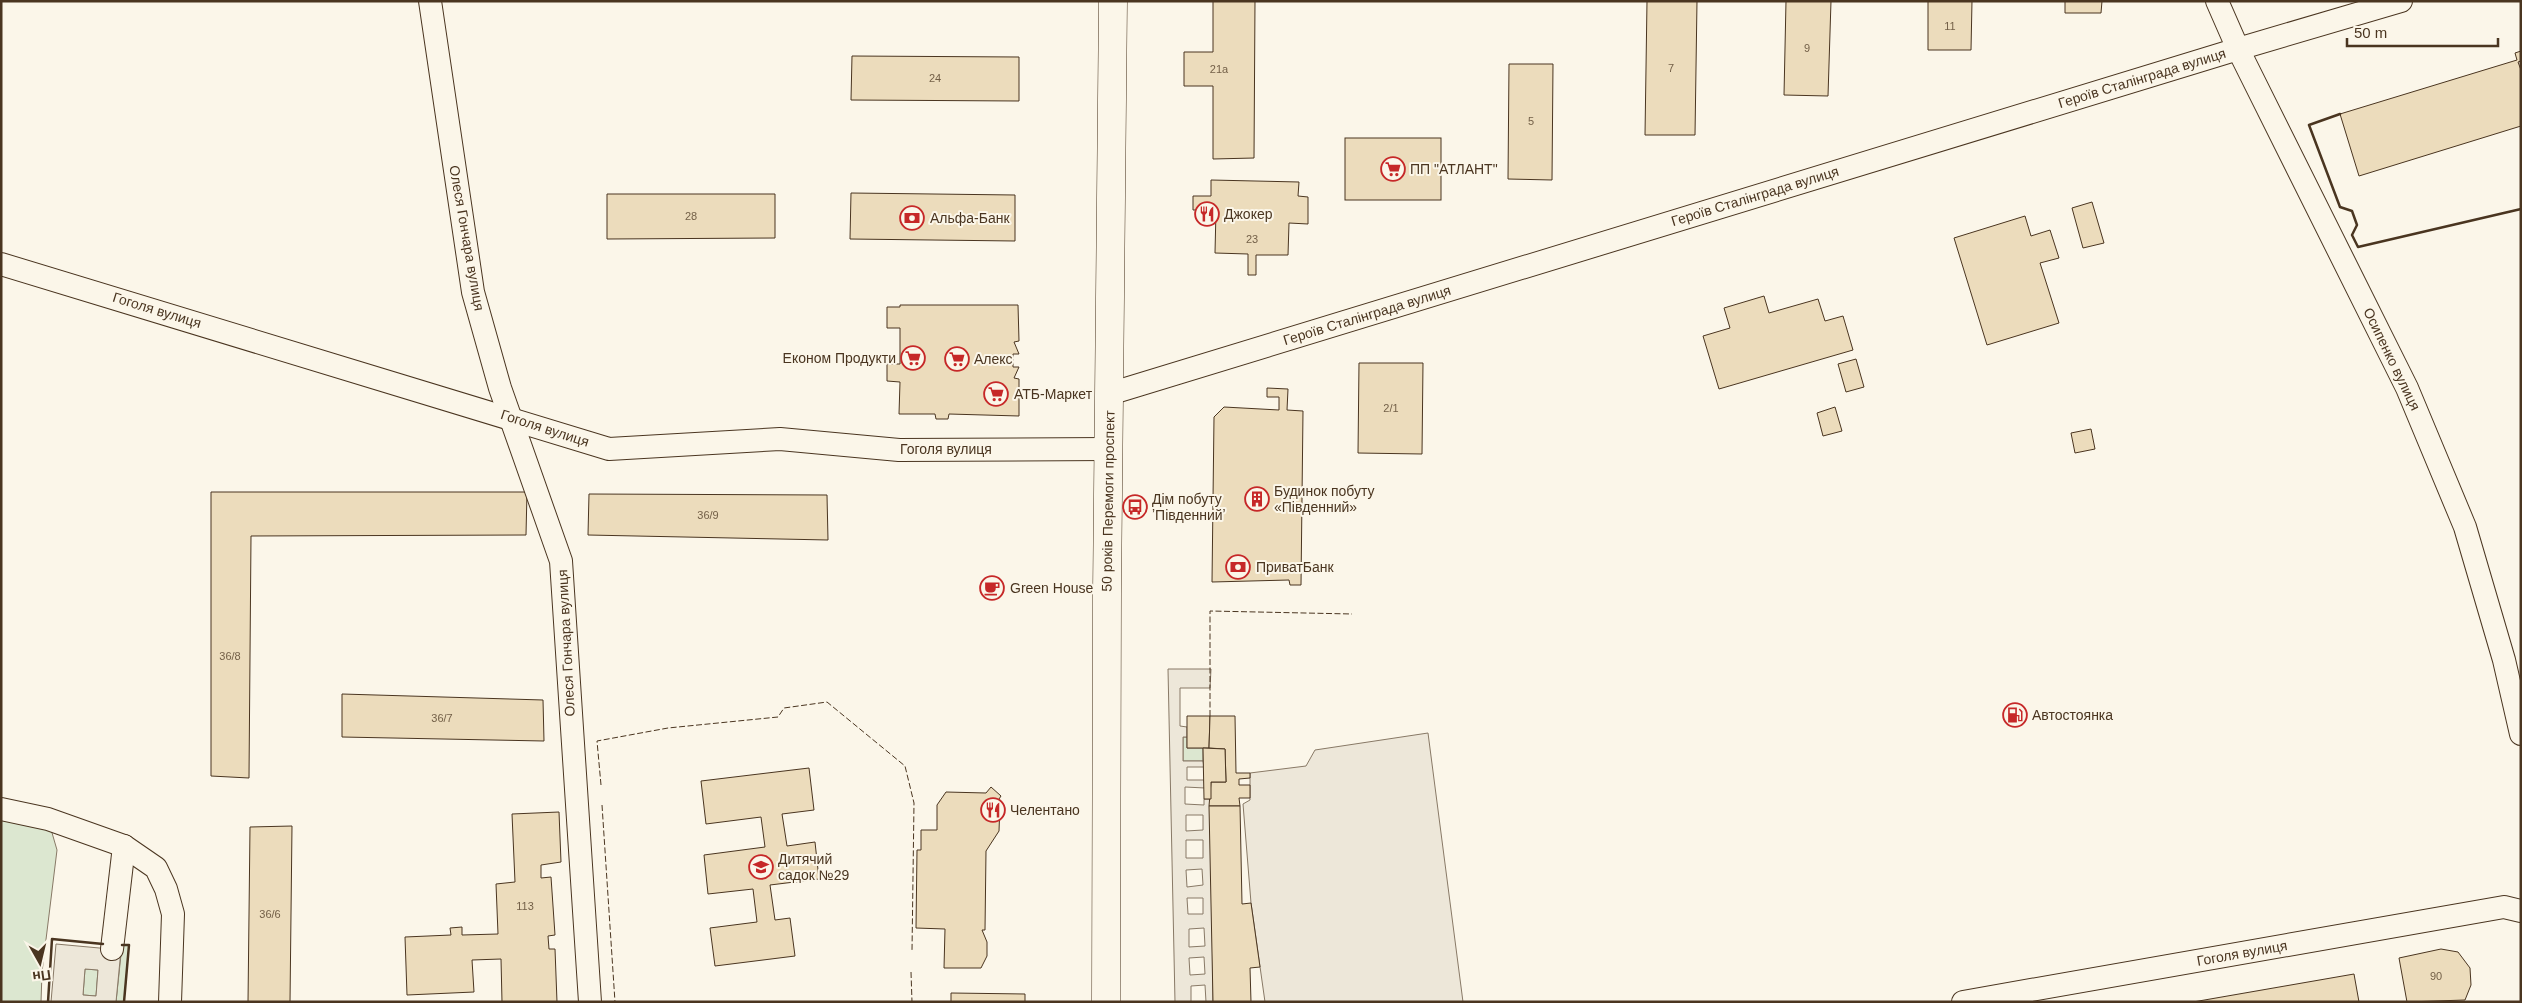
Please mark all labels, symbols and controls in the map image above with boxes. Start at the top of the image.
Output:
scale bar [2347,15,2498,47]
house number: 11 [1944,20,1956,32]
text: 50 m [2354,24,2387,41]
house number: 9 [1804,42,1810,54]
street label: Героїв Сталінграда вулиця [2056,45,2228,111]
house number: 7 [1668,62,1674,74]
house number: 21а [1210,63,1229,75]
house number: 24 [929,72,941,84]
house number: 5 [1528,115,1534,127]
supermarket icon: ПП "АТЛАНТ" [1380,156,1406,182]
place label: ПП "АТЛАНТ" [1410,161,1498,177]
street label: Героїв Сталінграда вулиця [1669,163,1841,229]
street label: Олеся Гончара вулиця [446,164,488,312]
restaurant icon: Джокер [1194,201,1220,227]
bank icon: Альфа-Банк [899,205,925,231]
place label: Джокер [1224,206,1273,222]
house number: 28 [685,210,697,222]
place label: Альфа-Банк [930,210,1010,226]
house number: 23 [1246,233,1258,245]
street label: Героїв Сталінграда вулиця [1281,282,1453,348]
street label: Гоголя вулиця [111,289,203,331]
street label: Осипенко вулиця [2360,305,2424,413]
supermarket icon: Економ Продукти [900,345,926,371]
supermarket icon: Алекс [944,346,970,372]
place label: Економ Продукти [783,350,896,366]
place label: Алекс [974,351,1013,367]
supermarket icon: АТБ-Маркет [983,381,1009,407]
place label: АТБ-Маркет [1014,386,1093,402]
house number: 2/1 [1383,402,1399,414]
street label: Гоголя вулиця [499,406,591,450]
street label: 50 років Перемоги проспект [1098,410,1118,592]
street label: Гоголя вулиця [900,441,992,457]
place label: Будинок побуту «Південний» [1274,483,1375,515]
building icon: Будинок побуту «Південний» [1244,486,1270,512]
place label: Дім побуту ʼПівденнийʼ [1152,491,1226,523]
bus stop icon: Дім побуту ʼПівденнийʼ [1122,494,1148,520]
house number: 36/9 [697,509,719,521]
bank icon: ПриватБанк [1225,554,1251,580]
place label: ПриватБанк [1256,559,1335,575]
street label: Олеся Гончара вулиця [554,569,578,717]
cafe icon: Green House [979,575,1005,601]
place label: Green House [1010,580,1093,596]
house number: 36/8 [219,650,241,662]
fuel station icon: Автостоянка [2002,702,2028,728]
place label: Автостоянка [2032,707,2113,723]
house number: 36/7 [431,712,453,724]
restaurant icon: Челентано [980,797,1006,823]
place label: Челентано [1010,802,1080,818]
place label: Дитячий садок №29 [778,851,850,883]
school or university icon: Дитячий садок №29 [748,854,774,880]
house number: 113 [516,900,534,912]
house number: 36/6 [259,908,281,920]
street label: Гоголя вулиця [2195,937,2289,969]
north arrow [15,938,65,988]
text: Пн [32,967,52,985]
house number: 90 [2430,970,2442,982]

